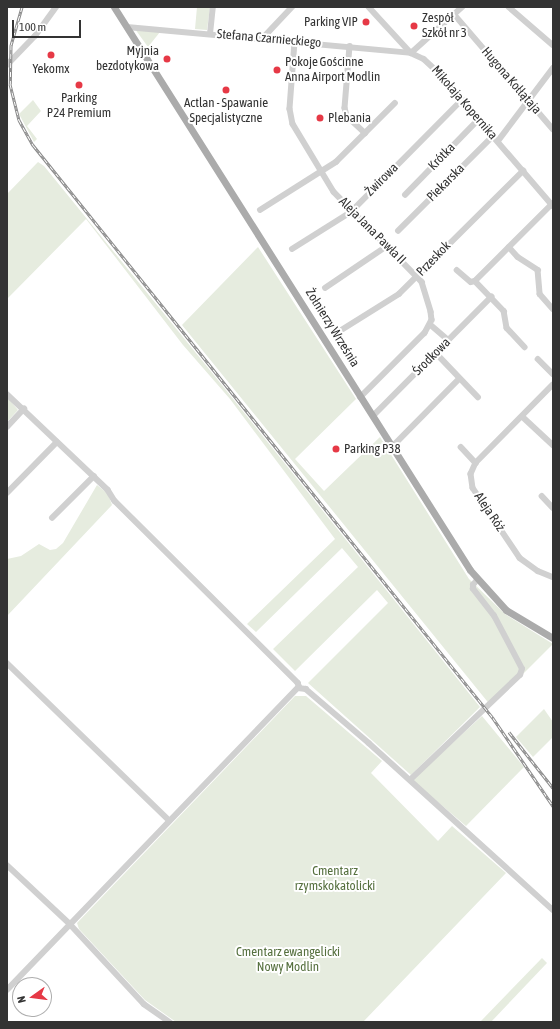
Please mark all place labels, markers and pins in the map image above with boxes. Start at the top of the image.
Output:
place label: Zespół Szkół nr 3 [422,11,467,42]
place label: Parking VIP [304,14,358,30]
marker: Parking VIP [361,17,371,27]
marker: Zespół Szkół nr 3 [409,21,419,31]
place label: Myjnia bezdotykowa [96,44,159,75]
marker: Yekomx [46,50,56,60]
marker: Myjnia bezdotykowa [162,54,172,64]
place label: Pokoje Gościnne Anna Airport Modlin [285,55,380,86]
place label: Yekomx [32,61,70,77]
marker: Pokoje Gościnne Anna Airport Modlin [272,65,282,75]
marker: Parking P24 Premium [74,80,84,90]
marker: Actlan - Spawanie Specjalistyczne [221,85,231,95]
place label: Parking P24 Premium [47,91,111,122]
place label: Actlan - Spawanie Specjalistyczne [184,96,268,127]
place label: Plebania [328,110,371,126]
marker: Plebania [315,113,325,123]
place label: Parking P38 [344,441,401,457]
marker: Parking P38 [331,444,341,454]

